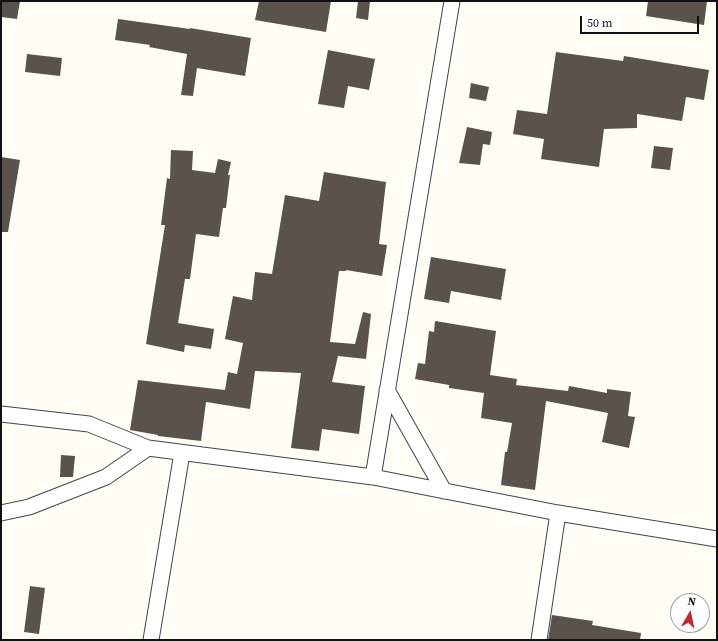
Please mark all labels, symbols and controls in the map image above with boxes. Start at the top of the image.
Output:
scale bar [582,8,701,34]
text: 50 m [587,15,613,31]
north arrow [670,593,710,633]
text: N [687,594,697,610]

